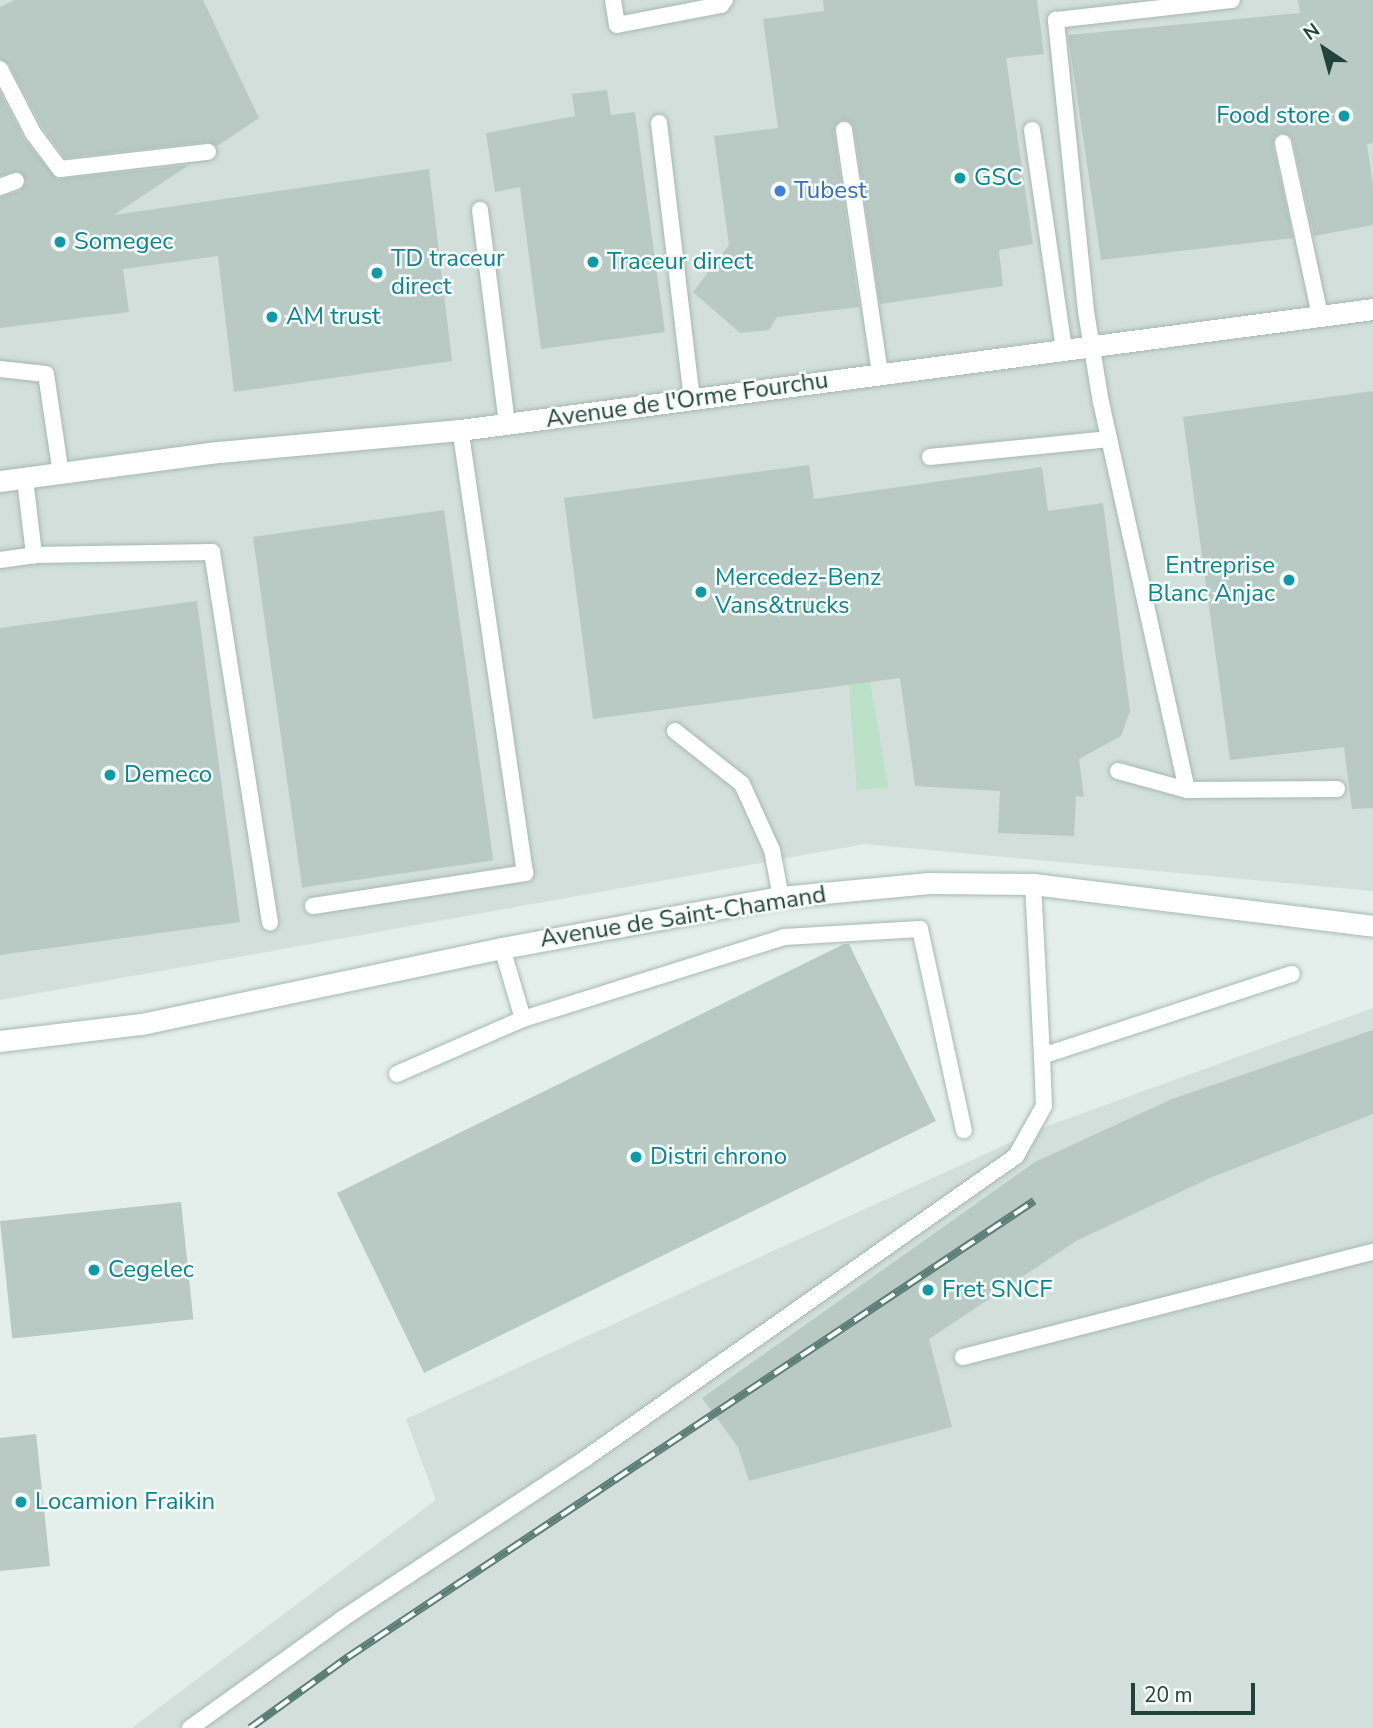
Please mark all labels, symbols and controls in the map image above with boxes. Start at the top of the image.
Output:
north arrow [1289,14,1359,84]
text: N [1298,17,1325,47]
place label: Food store [1216,102,1330,130]
marker: Food store [1336,108,1352,124]
place label: GSC [974,164,1022,192]
marker: GSC [952,170,968,186]
place label: Tubest [794,177,867,205]
marker: Tubest [772,183,788,199]
place label: Somegec [74,228,173,256]
marker: Somegec [52,234,68,250]
place label: TD traceur direct [391,245,505,301]
place label: Traceur direct [607,248,753,276]
marker: Traceur direct [585,254,601,270]
marker: TD traceur direct [369,265,385,281]
place label: AM trust [286,303,380,331]
marker: AM trust [264,309,280,325]
street label: Avenue de l'Orme Fourchu [544,366,830,434]
place label: Entreprise Blanc Anjac [1147,552,1275,608]
place label: Mercedez-Benz Vans&trucks [715,564,881,620]
marker: Entreprise Blanc Anjac [1281,572,1297,588]
marker: Mercedez-Benz Vans&trucks [693,584,709,600]
place label: Demeco [124,761,212,789]
marker: Demeco [102,767,118,783]
street label: Avenue de Saint-Chamand [538,880,828,954]
place label: Distri chrono [650,1143,787,1171]
marker: Distri chrono [628,1149,644,1165]
place label: Cegelec [108,1256,194,1284]
marker: Cegelec [86,1262,102,1278]
place label: Fret SNCF [942,1276,1053,1304]
marker: Fret SNCF [920,1282,936,1298]
place label: Locamion Fraikin [35,1488,215,1516]
marker: Locamion Fraikin [13,1494,29,1510]
scale bar [1135,1668,1259,1712]
text: 20 m [1144,1681,1193,1709]

